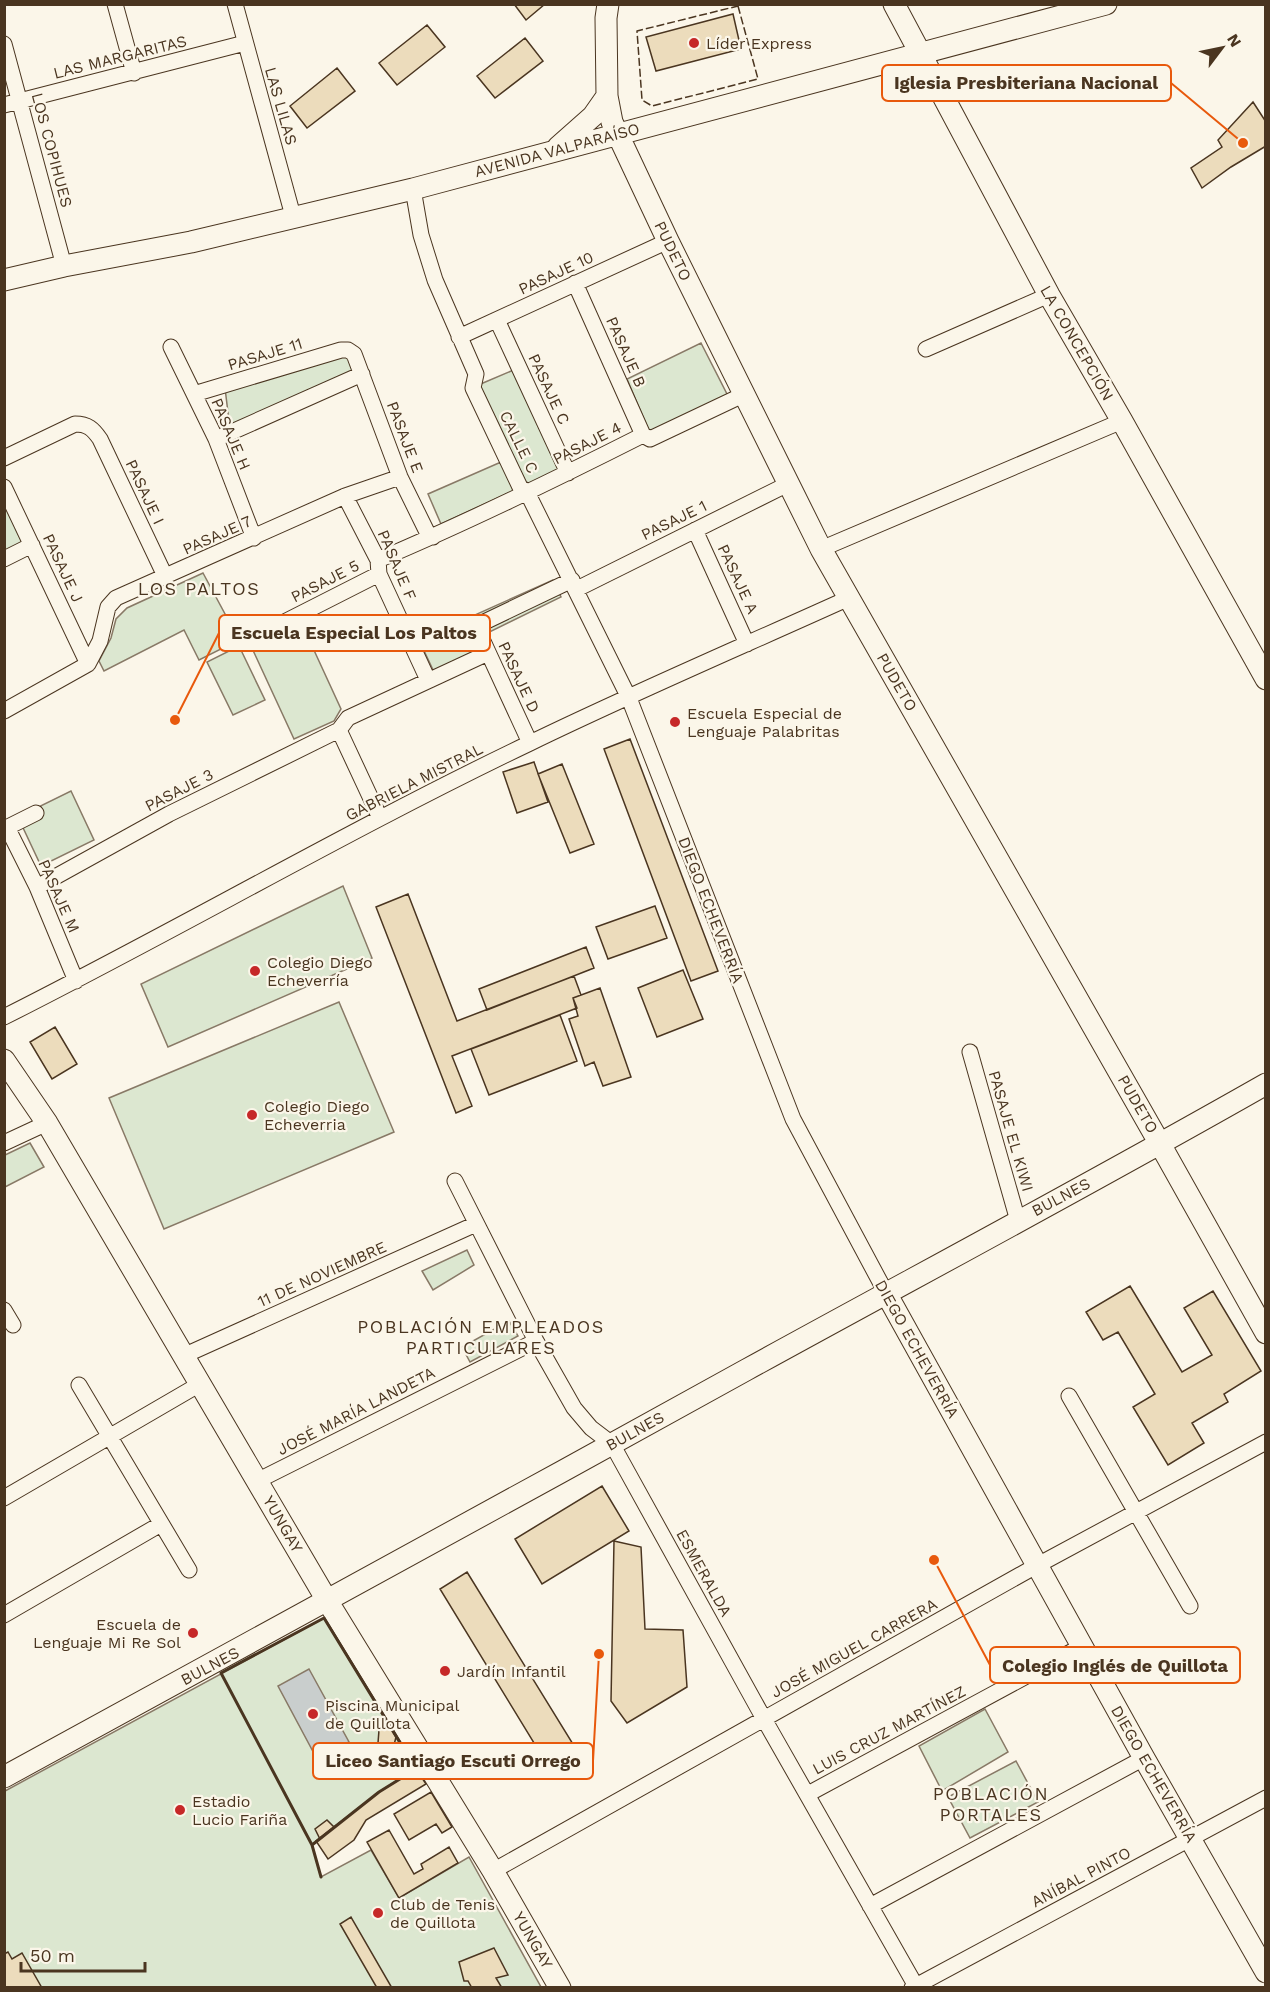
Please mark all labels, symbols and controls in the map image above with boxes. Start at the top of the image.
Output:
north arrow [1192,18,1252,78]
text: N [1223,30,1245,50]
street label: LAS MARGARITAS [51,31,189,83]
place label: Líder Express [706,34,812,53]
marker: Líder Express [687,36,701,50]
street label: LAS LILAS [261,65,301,147]
callout: Iglesia Presbiteriana Nacional [882,65,1171,101]
text: Iglesia Presbiteriana Nacional [894,72,1158,93]
street label: LOS COPIHUES [28,91,76,209]
street label: AVENIDA VALPARAÍSO [472,119,642,181]
street label: PUDETO [650,218,696,284]
street label: PASAJE 10 [515,247,597,299]
street label: LA CONCEPCIÓN [1036,282,1118,404]
street label: PASAJE B [602,314,650,390]
street label: PASAJE 11 [225,334,305,374]
street label: PASAJE C [524,351,574,427]
street label: PASAJE H [207,395,255,473]
street label: PASAJE E [383,399,427,475]
street label: CALLE C [496,408,542,476]
street label: PASAJE 4 [549,418,625,468]
street label: PASAJE I [122,456,168,528]
street label: PASAJE 1 [638,496,710,544]
street label: PASAJE 7 [180,511,254,559]
street label: PASAJE F [374,527,420,603]
street label: PASAJE J [39,531,87,605]
street label: PASAJE A [714,541,763,617]
street label: PASAJE 5 [288,556,362,606]
district label: LOS PALTOS [138,578,260,599]
callout: Escuela Especial Los Paltos [219,615,490,651]
text: Escuela Especial Los Paltos [231,622,477,643]
street label: PASAJE D [494,638,544,716]
street label: PUDETO [873,649,921,715]
place label: Escuela Especial de Lenguaje Palabritas [687,704,842,741]
marker: Escuela Especial de Lenguaje Palabritas [668,715,682,729]
street label: GABRIELA MISTRAL [342,739,486,825]
street label: PASAJE 3 [142,765,216,815]
street label: DIEGO ECHEVERRÍA [674,834,748,986]
street label: PASAJE M [34,856,84,936]
place label: Colegio Diego Echeverría [267,953,373,990]
marker: Colegio Diego Echeverría [248,964,262,978]
street label: PASAJE EL KIWI [985,1068,1037,1194]
street label: PUDETO [1114,1071,1162,1137]
place label: Colegio Diego Echeverria [264,1097,370,1134]
marker: Colegio Diego Echeverria [245,1108,259,1122]
street label: BULNES [1028,1174,1094,1220]
street label: 11 DE NOVIEMBRE [255,1237,389,1311]
street label: DIEGO ECHEVERRÍA [871,1276,963,1422]
district label: POBLACIÓN EMPLEADOS PARTICULARES [357,1316,605,1358]
street label: JOSÉ MARÍA LANDETA [274,1363,438,1459]
street label: BULNES [603,1407,667,1455]
street label: YUNGAY [259,1492,307,1556]
street label: ESMERALDA [672,1526,736,1620]
street label: JOSÉ MIGUEL CARRERA [767,1594,941,1702]
place label: Escuela de Lenguaje Mi Re Sol [33,1615,181,1652]
marker: Escuela de Lenguaje Mi Re Sol [186,1626,200,1640]
street label: BULNES [177,1643,243,1689]
callout: Colegio Inglés de Quillota [990,1647,1240,1683]
text: Colegio Inglés de Quillota [1002,1655,1229,1676]
place label: Jardín Infantil [457,1662,566,1681]
marker: Jardín Infantil [438,1664,452,1678]
street label: LUIS CRUZ MARTÍNEZ [809,1682,969,1778]
place label: Piscina Municipal de Quillota [325,1696,460,1733]
street label: DIEGO ECHEVERRÍA [1107,1702,1201,1846]
marker: Piscina Municipal de Quillota [306,1707,320,1721]
callout: Liceo Santiago Escuti Orrego [313,1743,593,1779]
text: Liceo Santiago Escuti Orrego [325,1750,581,1771]
district label: POBLACIÓN PORTALES [933,1783,1049,1825]
place label: Estadio Lucio Fariña [192,1792,287,1829]
marker: Estadio Lucio Fariña [173,1803,187,1817]
street label: ANÍBAL PINTO [1028,1843,1134,1911]
place label: Club de Tenis de Quillota [390,1895,495,1932]
marker: Club de Tenis de Quillota [371,1906,385,1920]
street label: YUNGAY [509,1908,557,1972]
scale bar [21,1935,146,1973]
text: 50 m [30,1945,75,1966]

